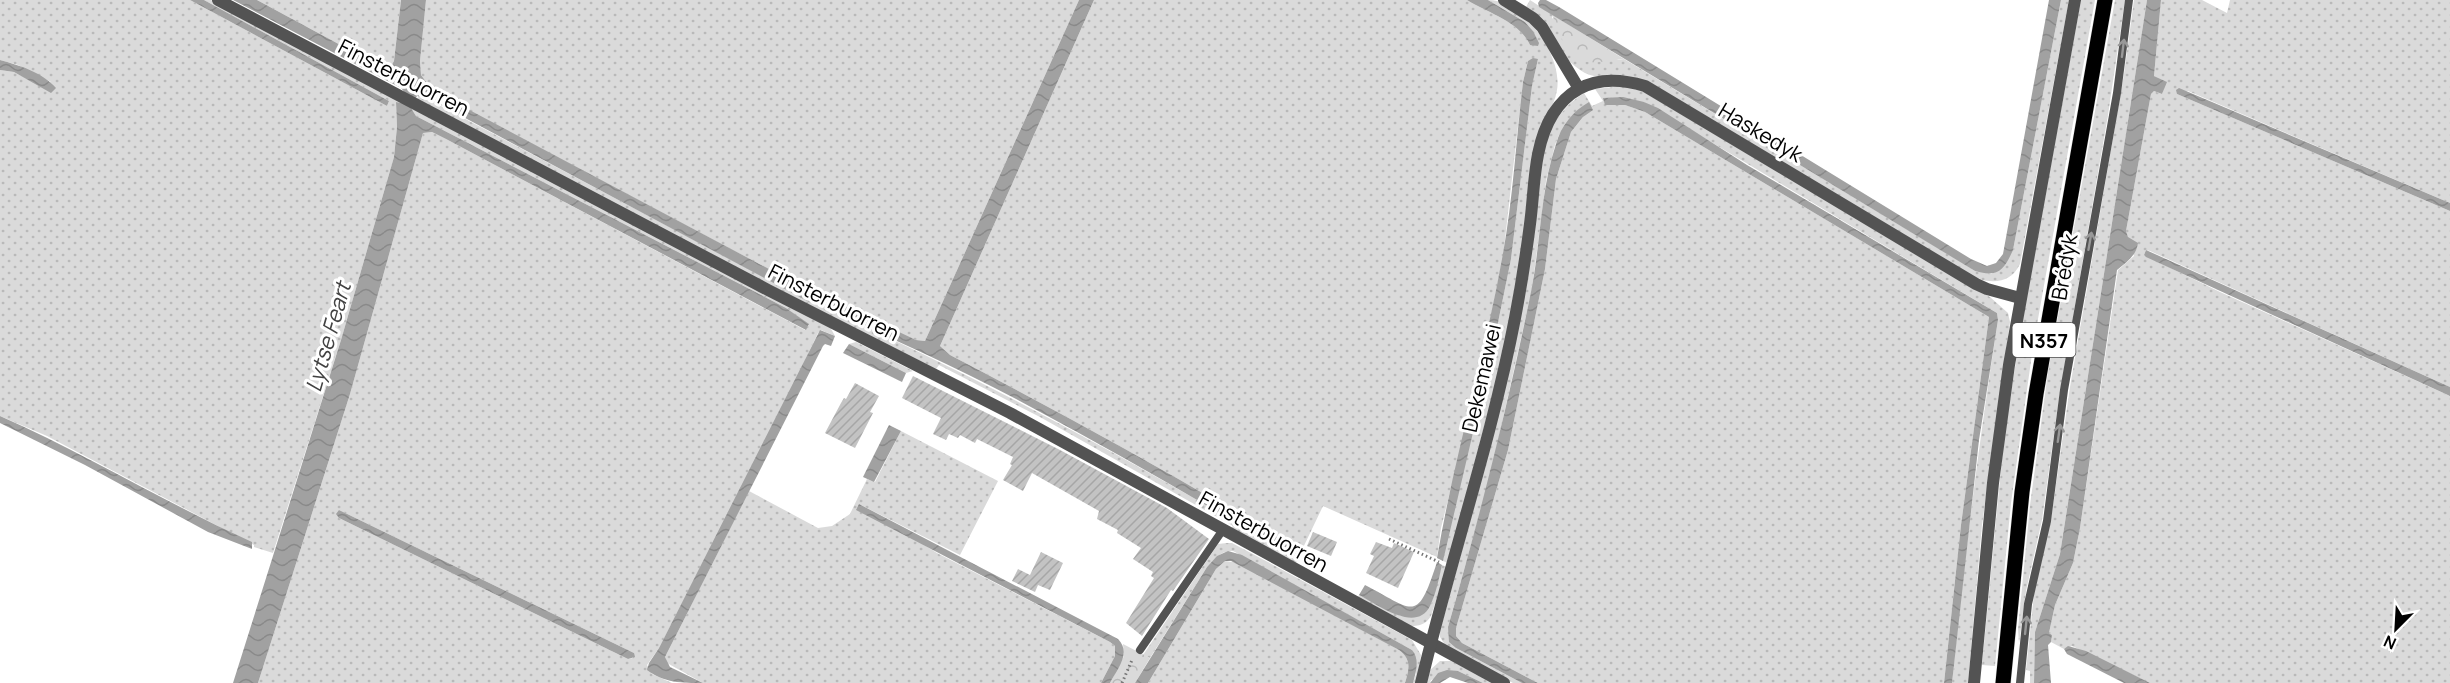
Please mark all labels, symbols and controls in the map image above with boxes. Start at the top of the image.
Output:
street label: Finsterbuorren [334,32,474,122]
one-way arrow [2118,39,2129,59]
street label: Haskedyk [1714,96,1809,168]
street label: Brédyk [2044,231,2084,302]
one-way arrow [2085,231,2096,251]
street label: Finsterbuorren [764,257,904,347]
water label: Lytse Feart [298,277,359,395]
street label: Dekemawei [1455,321,1507,435]
road number: N357 [2012,323,2076,357]
one-way arrow [2053,424,2064,443]
street label: Finsterbuorren [1194,484,1334,578]
north arrow [2366,599,2426,659]
one-way arrow [2020,615,2031,635]
text: N [2380,630,2400,655]

